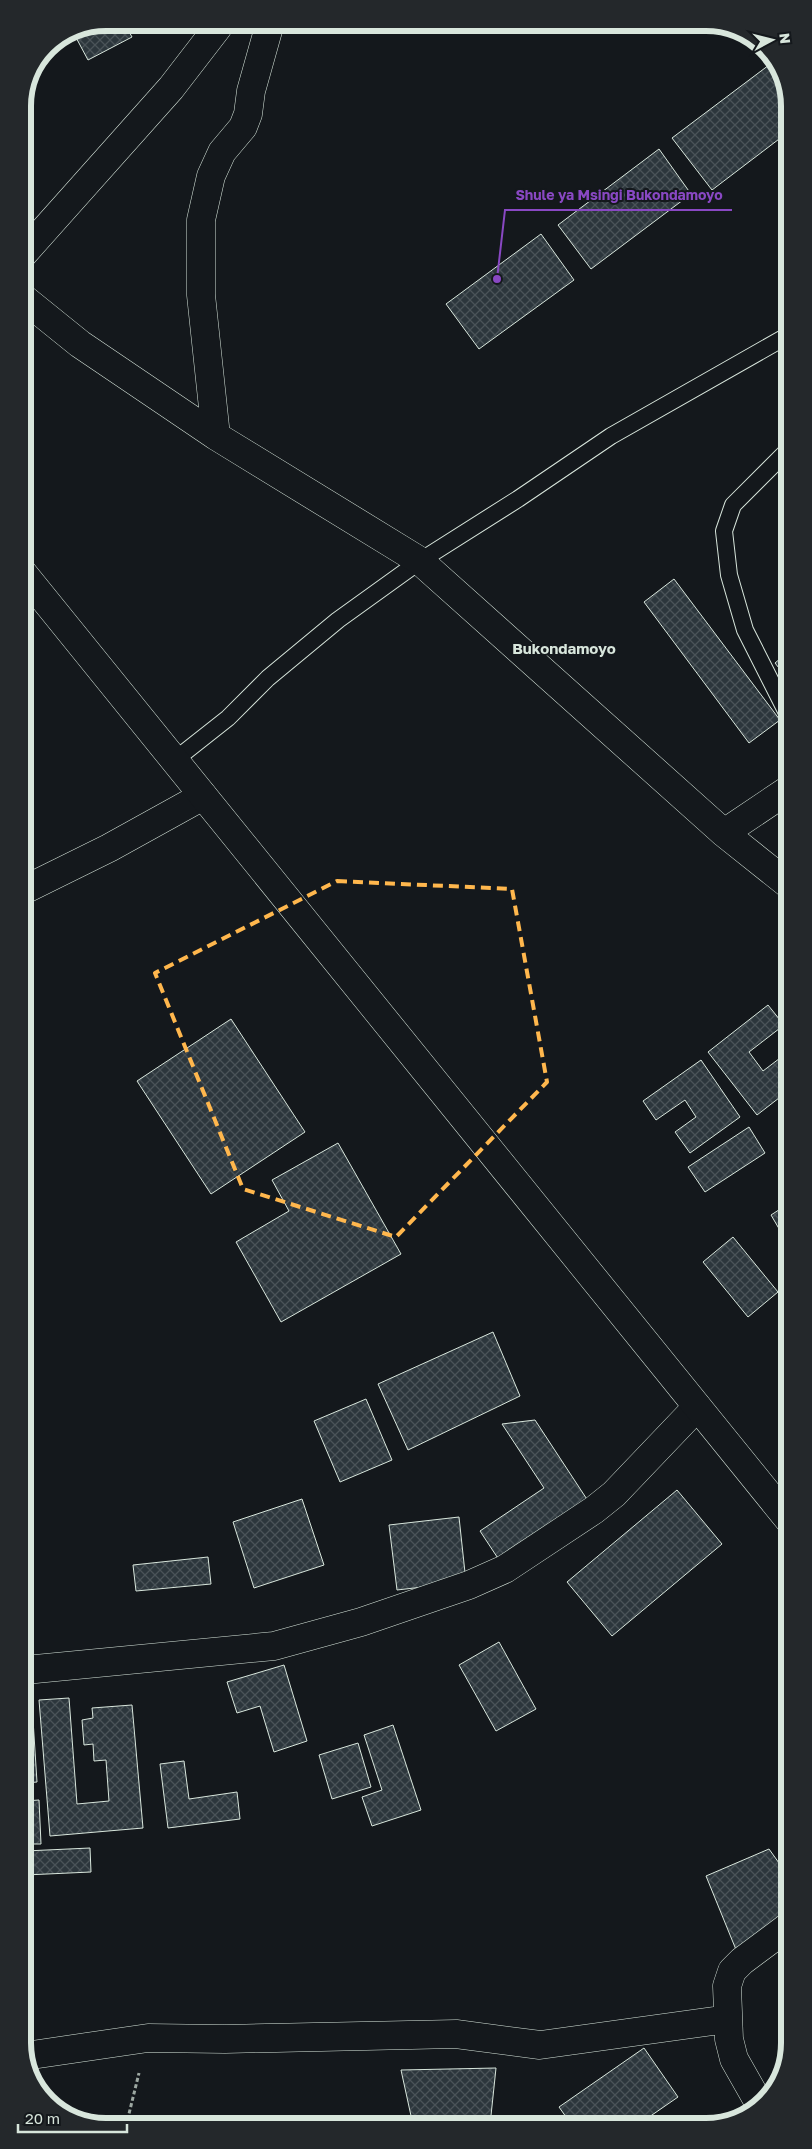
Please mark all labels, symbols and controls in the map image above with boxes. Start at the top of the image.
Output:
north arrow [747,15,797,65]
text: N [776,32,794,45]
callout: Shule ya Msingi Bukondamoyo [505,181,732,210]
text: Shule ya Msingi Bukondamoyo [515,186,723,203]
district label: Bukondamoyo [512,639,616,657]
scale bar [18,2102,126,2134]
text: 20 m [25,2109,60,2127]

